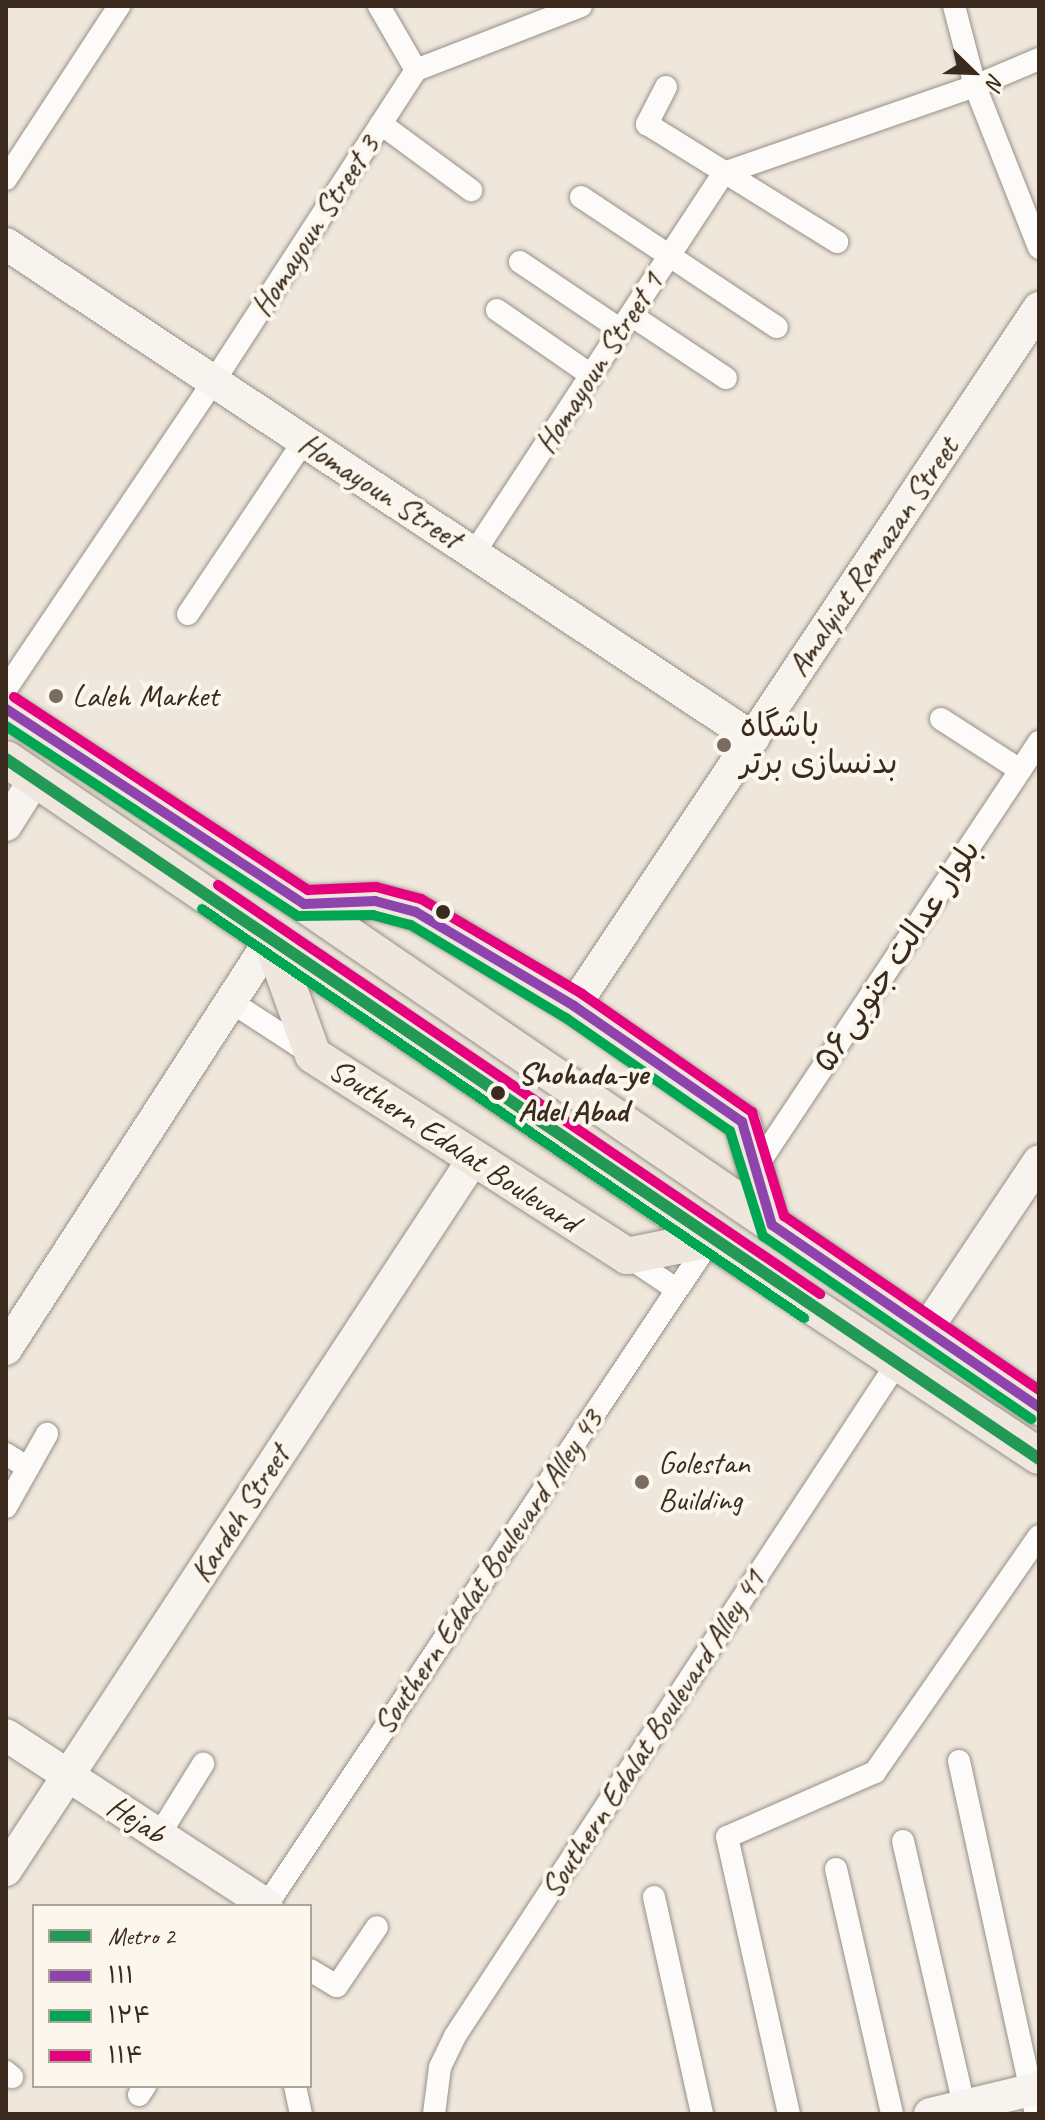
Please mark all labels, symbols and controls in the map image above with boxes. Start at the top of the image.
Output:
north arrow [933,32,1013,112]
text: N [980,70,1011,93]
street label: Homayoun Street 3 [242,128,388,324]
street label: Homayoun Street 1 [526,265,672,461]
street label: Homayoun Street [292,424,468,558]
street label: Amalyiat Ramazan Street [779,431,967,683]
place label: Laleh Market [72,677,219,715]
marker: Laleh Market [47,687,65,705]
place label: باشگاه بدنسازی برتر [740,708,898,783]
marker: باشگاه بدنسازی برتر [715,736,733,754]
street label: بلوار عدالت جنوبی۵۶ [805,833,989,1079]
unlabelled marker [435,904,451,920]
street label: Southern Edalat Boulevard [321,1050,587,1242]
place label: Shohada-ye Adel Abad [518,1056,648,1131]
marker: Shohada-ye Adel Abad [485,1080,511,1106]
street label: Southern Edalat Boulevard Alley 43 [365,1402,611,1742]
street label: Kardeh Street [182,1439,298,1589]
place label: Golestan Building [658,1445,750,1520]
marker: Golestan Building [633,1473,651,1491]
street label: Southern Edalat Boulevard Alley 41 [532,1562,774,1906]
street label: Hejab [100,1787,172,1853]
legend [32,1904,312,2088]
text: Metro 2 [108,1921,175,1951]
text: ۱۱۱ [108,1960,134,1990]
text: ۱۲۴ [108,2000,151,2030]
text: ۱۱۴ [108,2040,143,2070]

